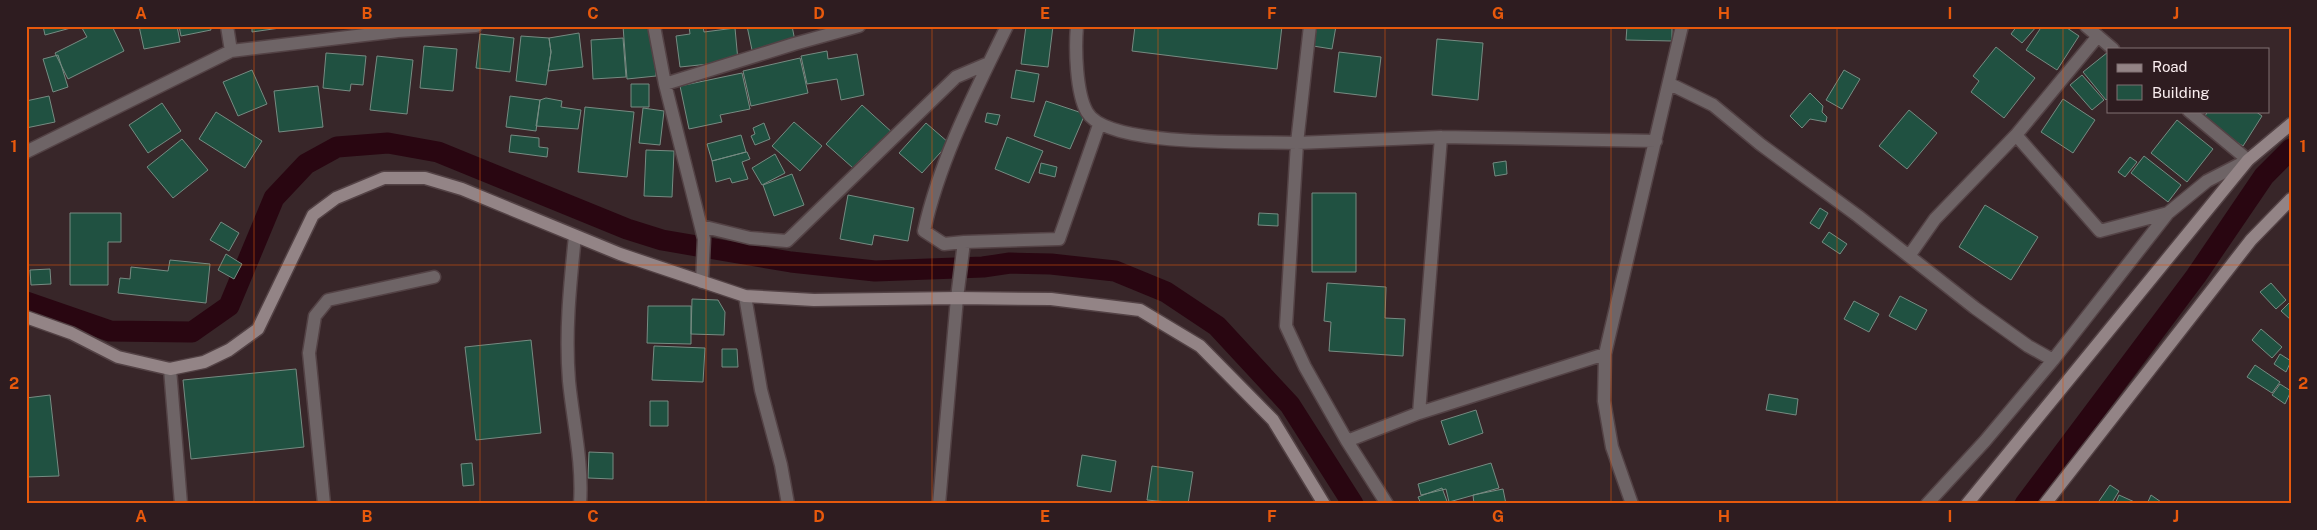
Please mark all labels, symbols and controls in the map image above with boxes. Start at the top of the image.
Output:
text: A [135,4,147,23]
text: B [362,4,373,23]
text: C [587,4,599,23]
text: D [813,4,825,23]
text: E [1040,4,1050,23]
text: F [1267,4,1277,23]
text: G [1492,4,1504,23]
text: H [1718,4,1730,23]
text: I [1948,4,1952,23]
text: J [2173,4,2179,23]
legend [2107,48,2270,112]
text: Road [2152,58,2188,75]
text: Building [2152,84,2210,101]
text: 1 [11,137,17,156]
text: 1 [2300,137,2306,156]
text: 2 [9,374,19,393]
text: 2 [2298,374,2308,393]
text: A [135,507,147,526]
text: B [362,507,373,526]
text: C [587,507,599,526]
text: D [813,507,825,526]
text: E [1040,507,1050,526]
text: F [1267,507,1277,526]
text: G [1492,507,1504,526]
text: H [1718,507,1730,526]
text: I [1948,507,1952,526]
text: J [2173,507,2179,526]

